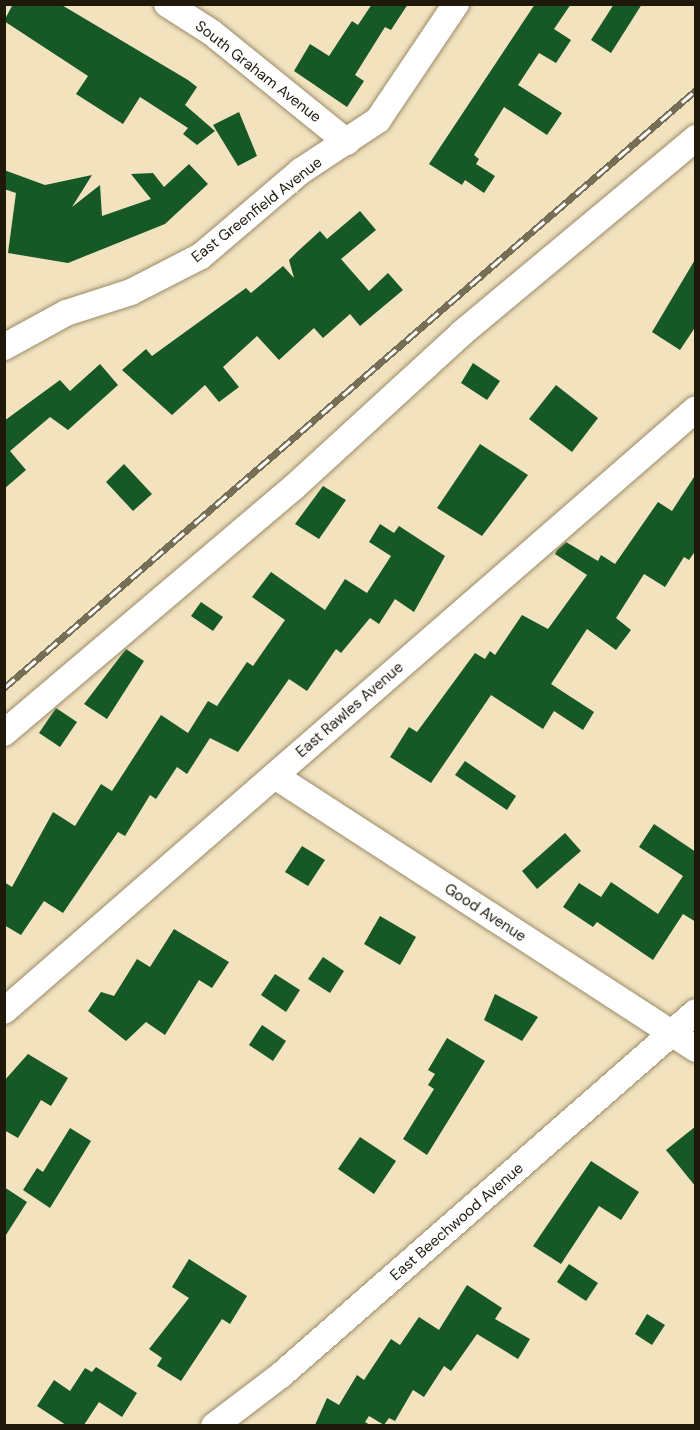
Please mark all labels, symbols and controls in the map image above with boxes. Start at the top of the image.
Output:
street label: South Graham Avenue [191,17,325,127]
street label: East Greenfield Avenue [188,153,326,267]
street label: East Rawles Avenue [293,659,407,761]
street label: Good Avenue [441,880,529,946]
street label: East Beechwood Avenue [387,1159,527,1285]

